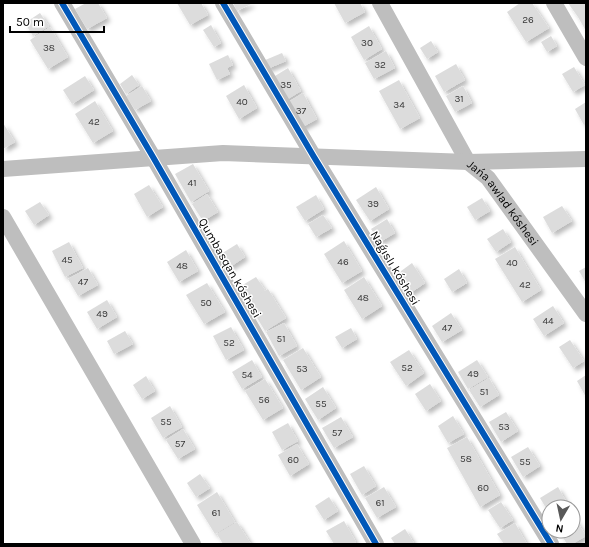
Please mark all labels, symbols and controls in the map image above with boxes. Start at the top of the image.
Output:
scale bar [10,8,104,34]
house number: 26 [522,14,534,26]
text: 50 m [16,15,44,29]
house number: 30 [361,37,373,49]
house number: 38 [43,42,55,54]
house number: 32 [374,59,386,71]
house number: 35 [280,79,292,91]
house number: 31 [454,93,464,105]
house number: 40 [236,96,248,108]
house number: 34 [393,99,405,111]
house number: 37 [296,105,307,117]
house number: 42 [88,116,100,128]
street label: Jańa awlad kóshesi [464,157,542,249]
house number: 41 [188,177,196,189]
house number: 39 [367,198,379,210]
street label: Qumbasqan kóshesi [196,216,264,320]
street label: Naǵıslı kóshesi [367,228,423,308]
house number: 45 [61,254,73,266]
house number: 46 [337,256,349,268]
house number: 40 [506,257,518,269]
house number: 48 [176,260,188,272]
house number: 47 [78,276,88,288]
house number: 42 [519,279,531,291]
house number: 48 [357,292,369,304]
house number: 50 [200,297,212,309]
house number: 49 [96,308,108,320]
house number: 44 [542,315,554,327]
house number: 47 [442,322,452,334]
house number: 51 [277,333,285,345]
house number: 52 [223,337,235,349]
house number: 52 [401,362,413,374]
house number: 53 [296,363,308,375]
house number: 49 [467,368,479,380]
house number: 54 [241,369,253,381]
house number: 51 [480,386,488,398]
house number: 56 [258,394,270,406]
house number: 55 [315,398,327,410]
house number: 55 [160,416,172,428]
house number: 53 [498,421,510,433]
house number: 57 [332,427,342,439]
house number: 57 [175,438,185,450]
house number: 58 [460,453,472,465]
house number: 60 [287,454,299,466]
house number: 55 [519,456,531,468]
house number: 60 [477,482,489,494]
house number: 61 [375,497,385,509]
north arrow [541,499,581,539]
house number: 61 [211,507,221,519]
text: N [555,521,564,535]

